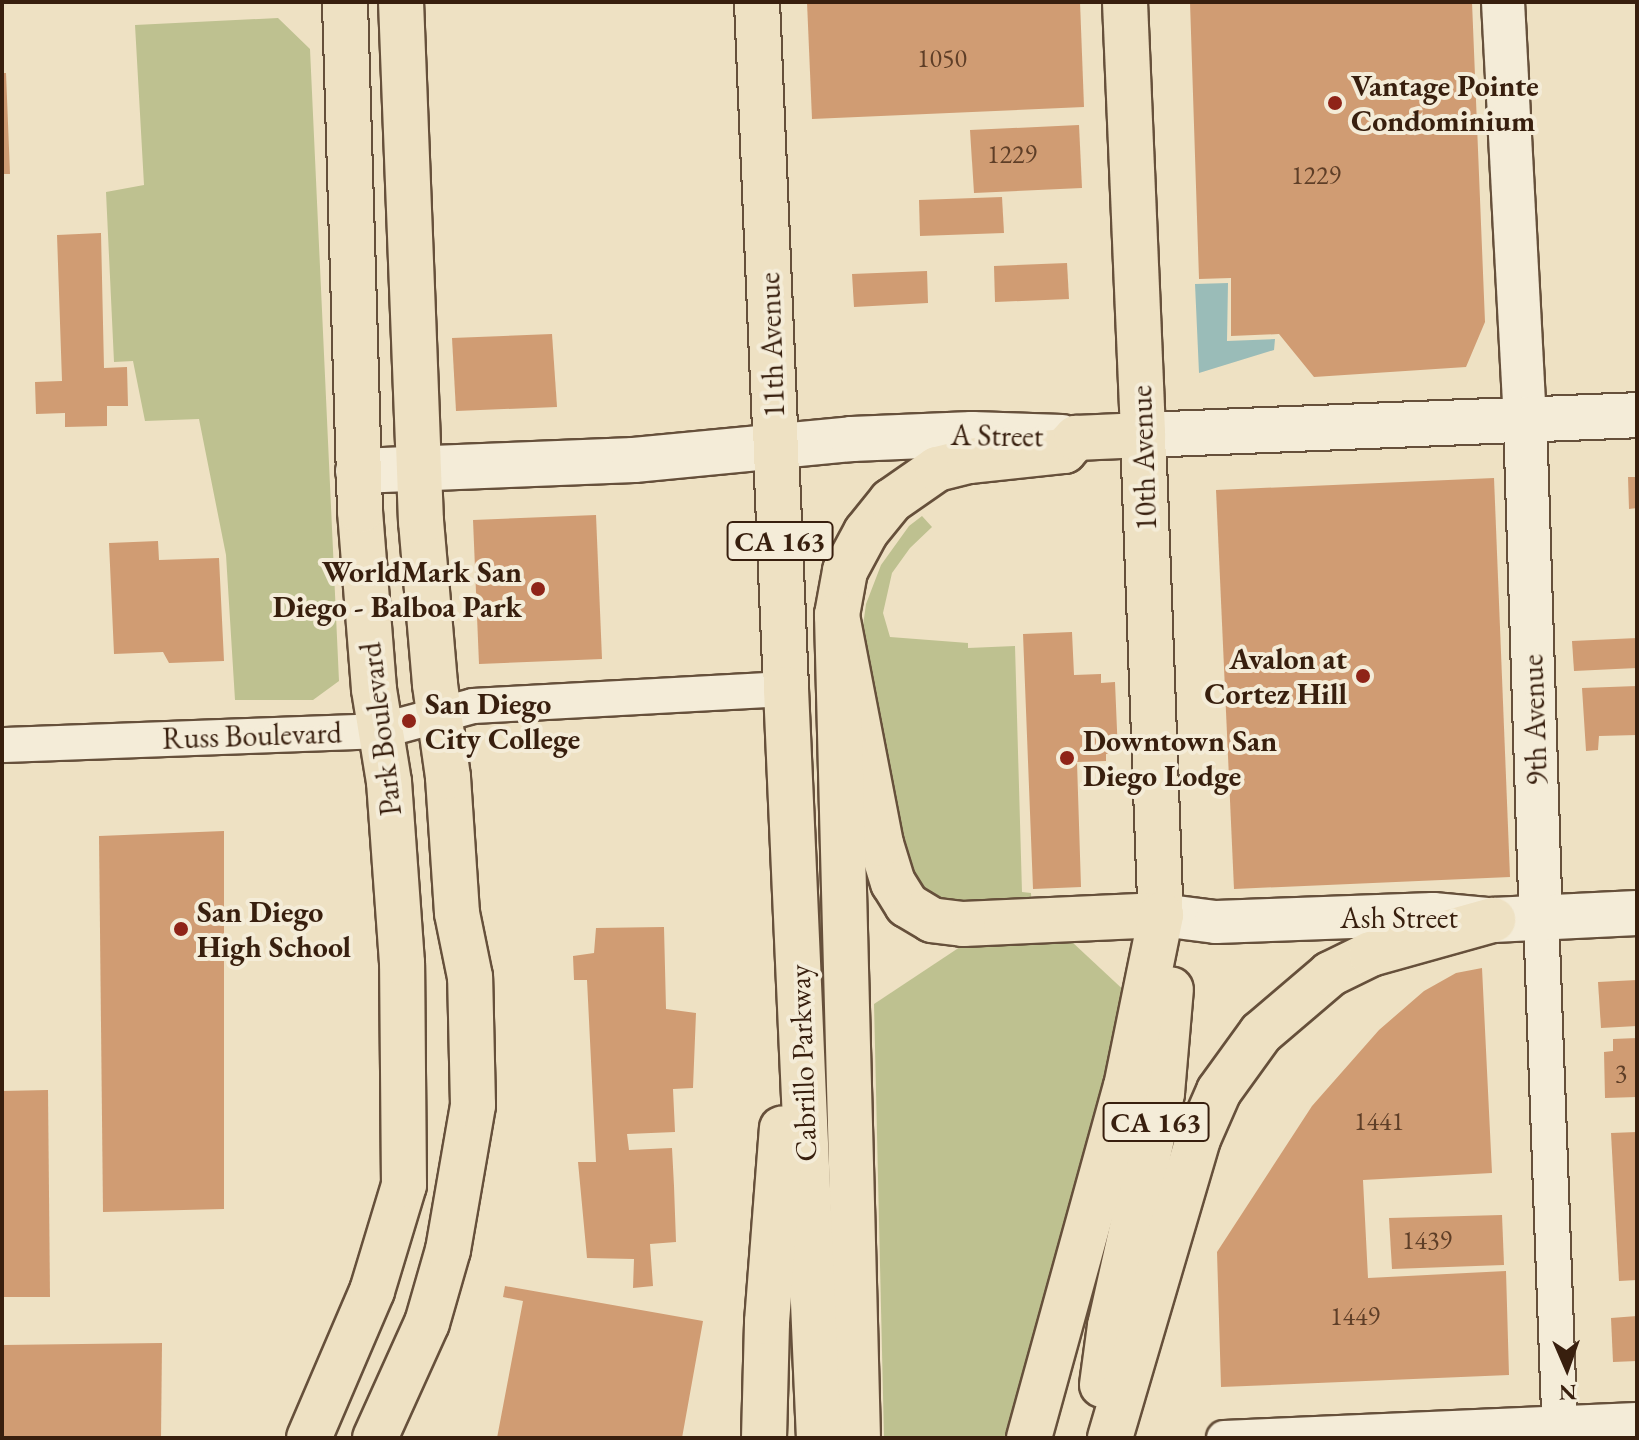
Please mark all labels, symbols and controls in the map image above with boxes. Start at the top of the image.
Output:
house number: 1050 [917,43,967,75]
place label: Vantage Pointe Condominium [1351,68,1539,138]
marker: Vantage Pointe Condominium [1326,94,1344,112]
house number: 1229 [987,139,1037,171]
house number: 1229 [1291,160,1341,192]
street label: 11th Avenue [751,272,793,418]
street label: 10th Avenue [1123,385,1165,531]
street label: A Street [950,417,1044,455]
road number: CA 163 [726,517,834,565]
place label: WorldMark San Diego - Balboa Park [273,554,522,624]
marker: WorldMark San Diego - Balboa Park [529,580,547,598]
street label: Park Boulevard [353,640,409,818]
place label: Avalon at Cortez Hill [1204,641,1347,712]
street label: 9th Avenue [1515,654,1555,786]
marker: Avalon at Cortez Hill [1354,667,1372,685]
place label: San Diego City College [425,686,580,756]
marker: San Diego City College [400,712,418,730]
street label: Russ Boulevard [162,715,342,757]
place label: Downtown San Diego Lodge [1083,723,1277,794]
marker: Downtown San Diego Lodge [1058,749,1076,767]
place label: San Diego High School [197,894,351,964]
street label: Ash Street [1340,900,1458,936]
marker: San Diego High School [172,920,190,938]
street label: Cabrillo Parkway [782,964,824,1162]
house number: 3 [1615,1058,1627,1090]
road number: CA 163 [1102,1098,1210,1146]
house number: 1441 [1354,1106,1404,1138]
house number: 1439 [1402,1225,1452,1257]
house number: 1449 [1330,1301,1380,1333]
north arrow [1527,1328,1607,1408]
text: N [1558,1378,1577,1407]

